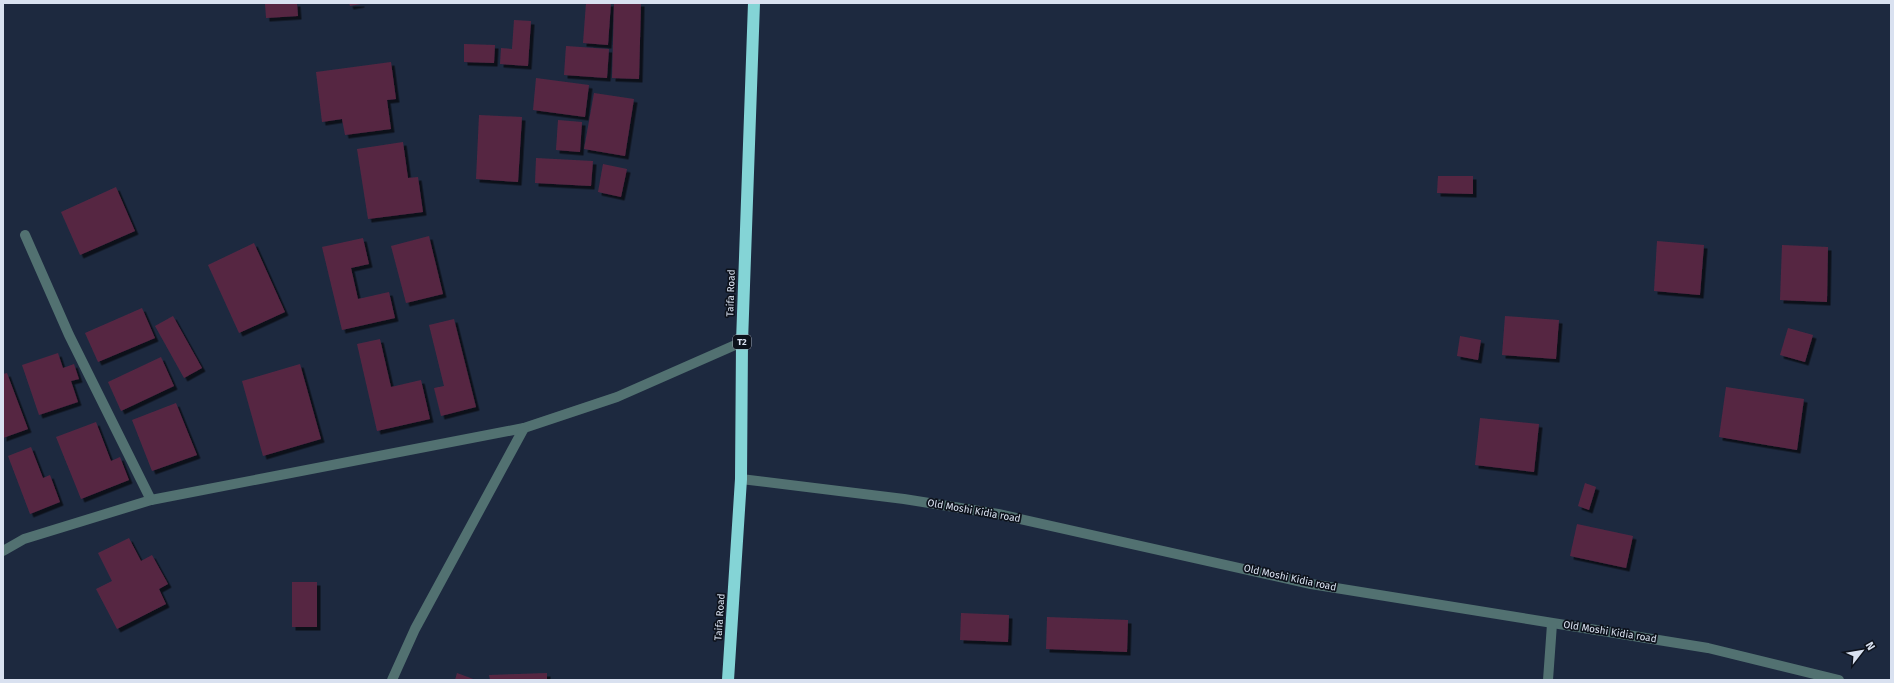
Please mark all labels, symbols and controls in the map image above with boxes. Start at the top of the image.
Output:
street label: Taifa Road [724,269,738,317]
road number: T2 [733,335,751,349]
street label: Old Moshi Kidia road [926,497,1022,525]
street label: Old Moshi Kidia road [1243,562,1337,594]
street label: Taifa Road [712,593,728,641]
street label: Old Moshi Kidia road [1562,619,1658,645]
north arrow [1842,631,1882,671]
text: N [1863,640,1878,653]

